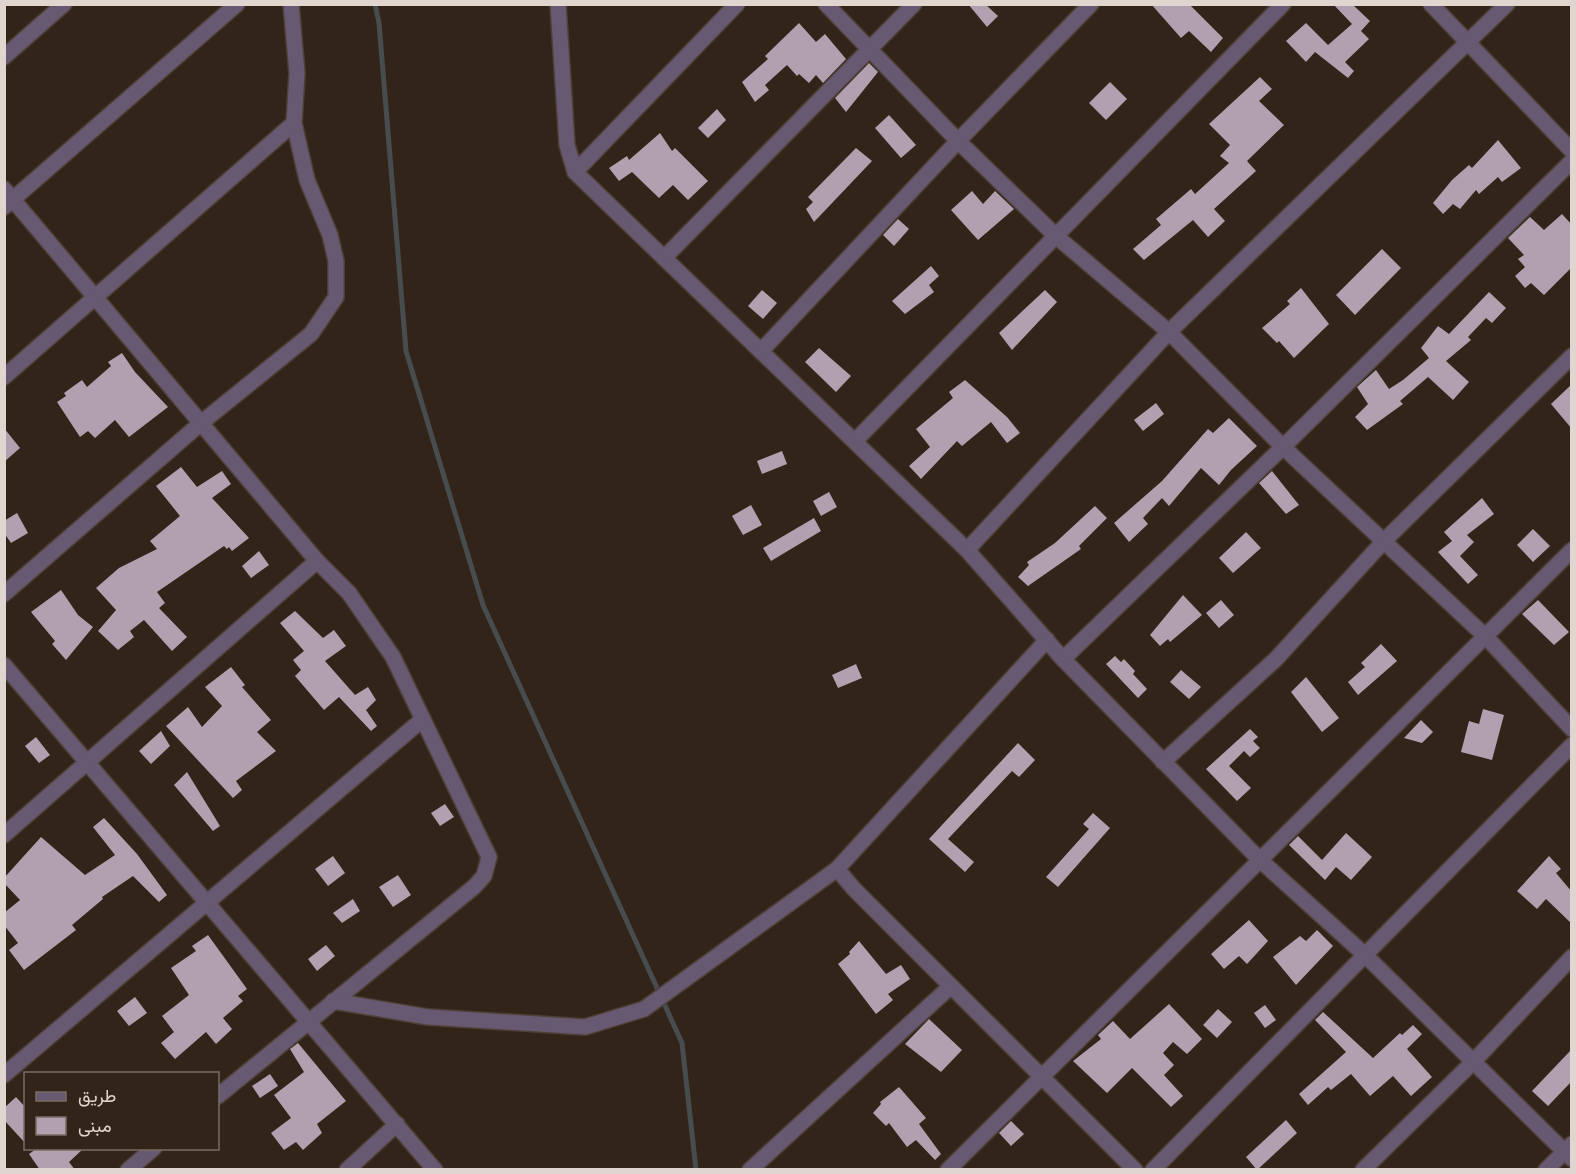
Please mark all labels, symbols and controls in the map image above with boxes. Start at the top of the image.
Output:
legend [24,1072,219,1150]
text: طريق [78,1084,116,1107]
text: مبنى [78,1114,112,1137]

